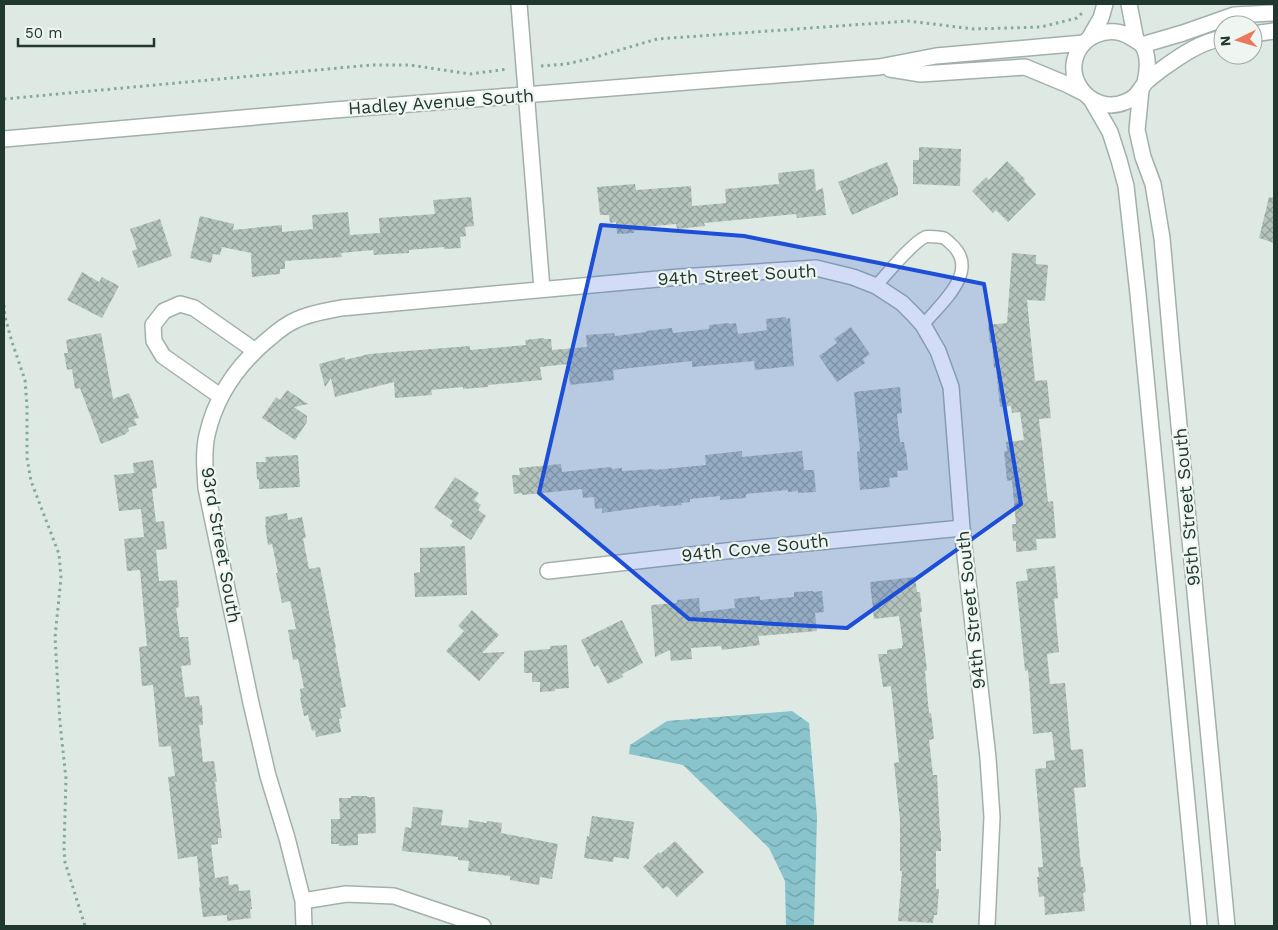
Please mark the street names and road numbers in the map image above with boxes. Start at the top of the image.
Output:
street label: Hadley Avenue South [347,85,535,118]
street label: 94th Street South [657,260,817,289]
street label: 95th Street South [1169,427,1204,587]
street label: 93rd Street South [197,465,246,625]
street label: 94th Cove South [680,529,830,566]
street label: 94th Street South [952,530,989,690]

